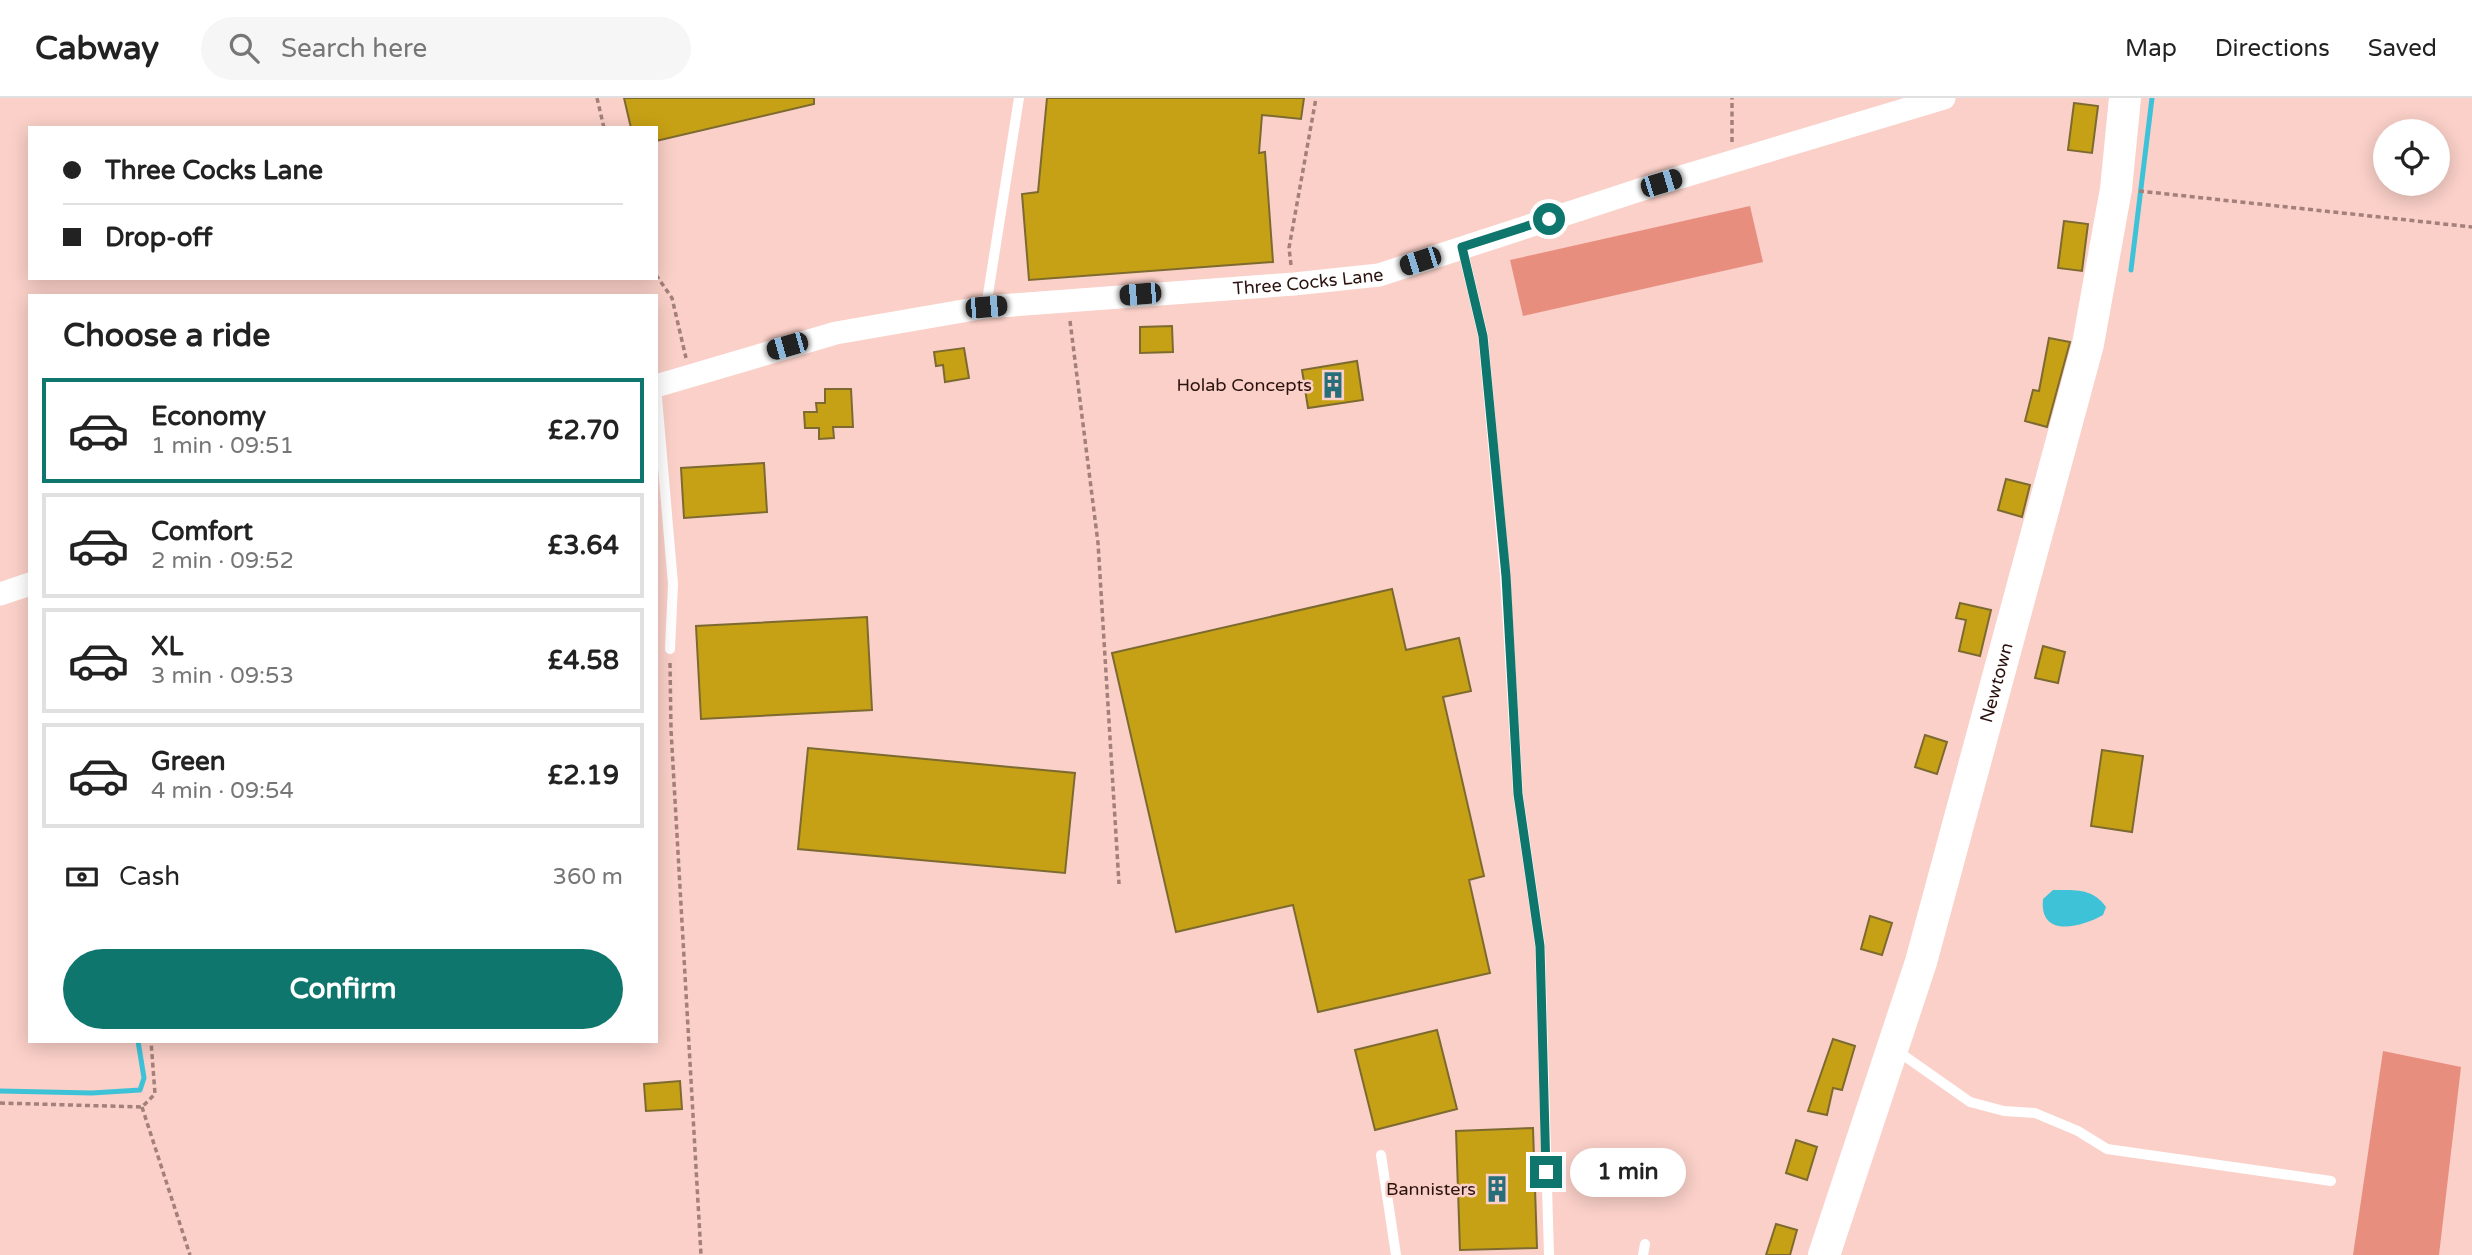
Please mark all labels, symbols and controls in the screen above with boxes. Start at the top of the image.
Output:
search box [201,17,691,80]
text: Cabway [35,29,159,68]
icon: search [225,29,263,67]
text: Search here [281,33,427,64]
text: Map [2125,34,2177,63]
text: Directions [2215,34,2330,63]
text: Saved [2368,34,2437,63]
map controls [2373,119,2450,196]
button: locate [2373,119,2450,196]
text: Three Cocks Lane [105,155,323,186]
car [1638,167,1685,199]
route start [1533,203,1565,235]
text: Drop-off [105,222,212,253]
car [1397,245,1444,277]
street label: Three Cocks Lane [1232,264,1384,300]
car [1119,282,1162,306]
car [965,295,1008,319]
text: Choose a ride [63,317,270,355]
car [764,330,811,362]
building icon: Holab Concepts [1318,370,1348,400]
place label: Holab Concepts [1176,374,1312,396]
icon: car [67,399,130,462]
text: Economy [151,401,266,432]
text: £2.70 [548,415,619,446]
text: 1 min · 09:51 [151,432,294,460]
icon: car [67,514,130,577]
text: Comfort [151,516,253,547]
text: £3.64 [548,530,619,561]
text: 2 min · 09:52 [151,547,294,575]
icon: car [67,629,130,692]
text: XL [151,631,183,662]
street label: Newtown [1975,640,2018,725]
text: £4.58 [548,645,619,676]
text: 3 min · 09:53 [151,662,294,690]
icon: car [67,744,130,807]
text: Green [151,746,226,777]
text: £2.19 [548,760,619,791]
text: 4 min · 09:54 [151,777,294,805]
icon: cash [63,858,101,896]
text: Cash [119,861,180,892]
text: 360 m [553,863,623,891]
button: Confirm [63,949,623,1029]
callout: 1 min [1570,1148,1686,1196]
route end [1530,1156,1562,1188]
text: 1 min [1597,1158,1659,1186]
building icon: Bannisters [1482,1174,1512,1204]
place label: Bannisters [1386,1178,1476,1200]

